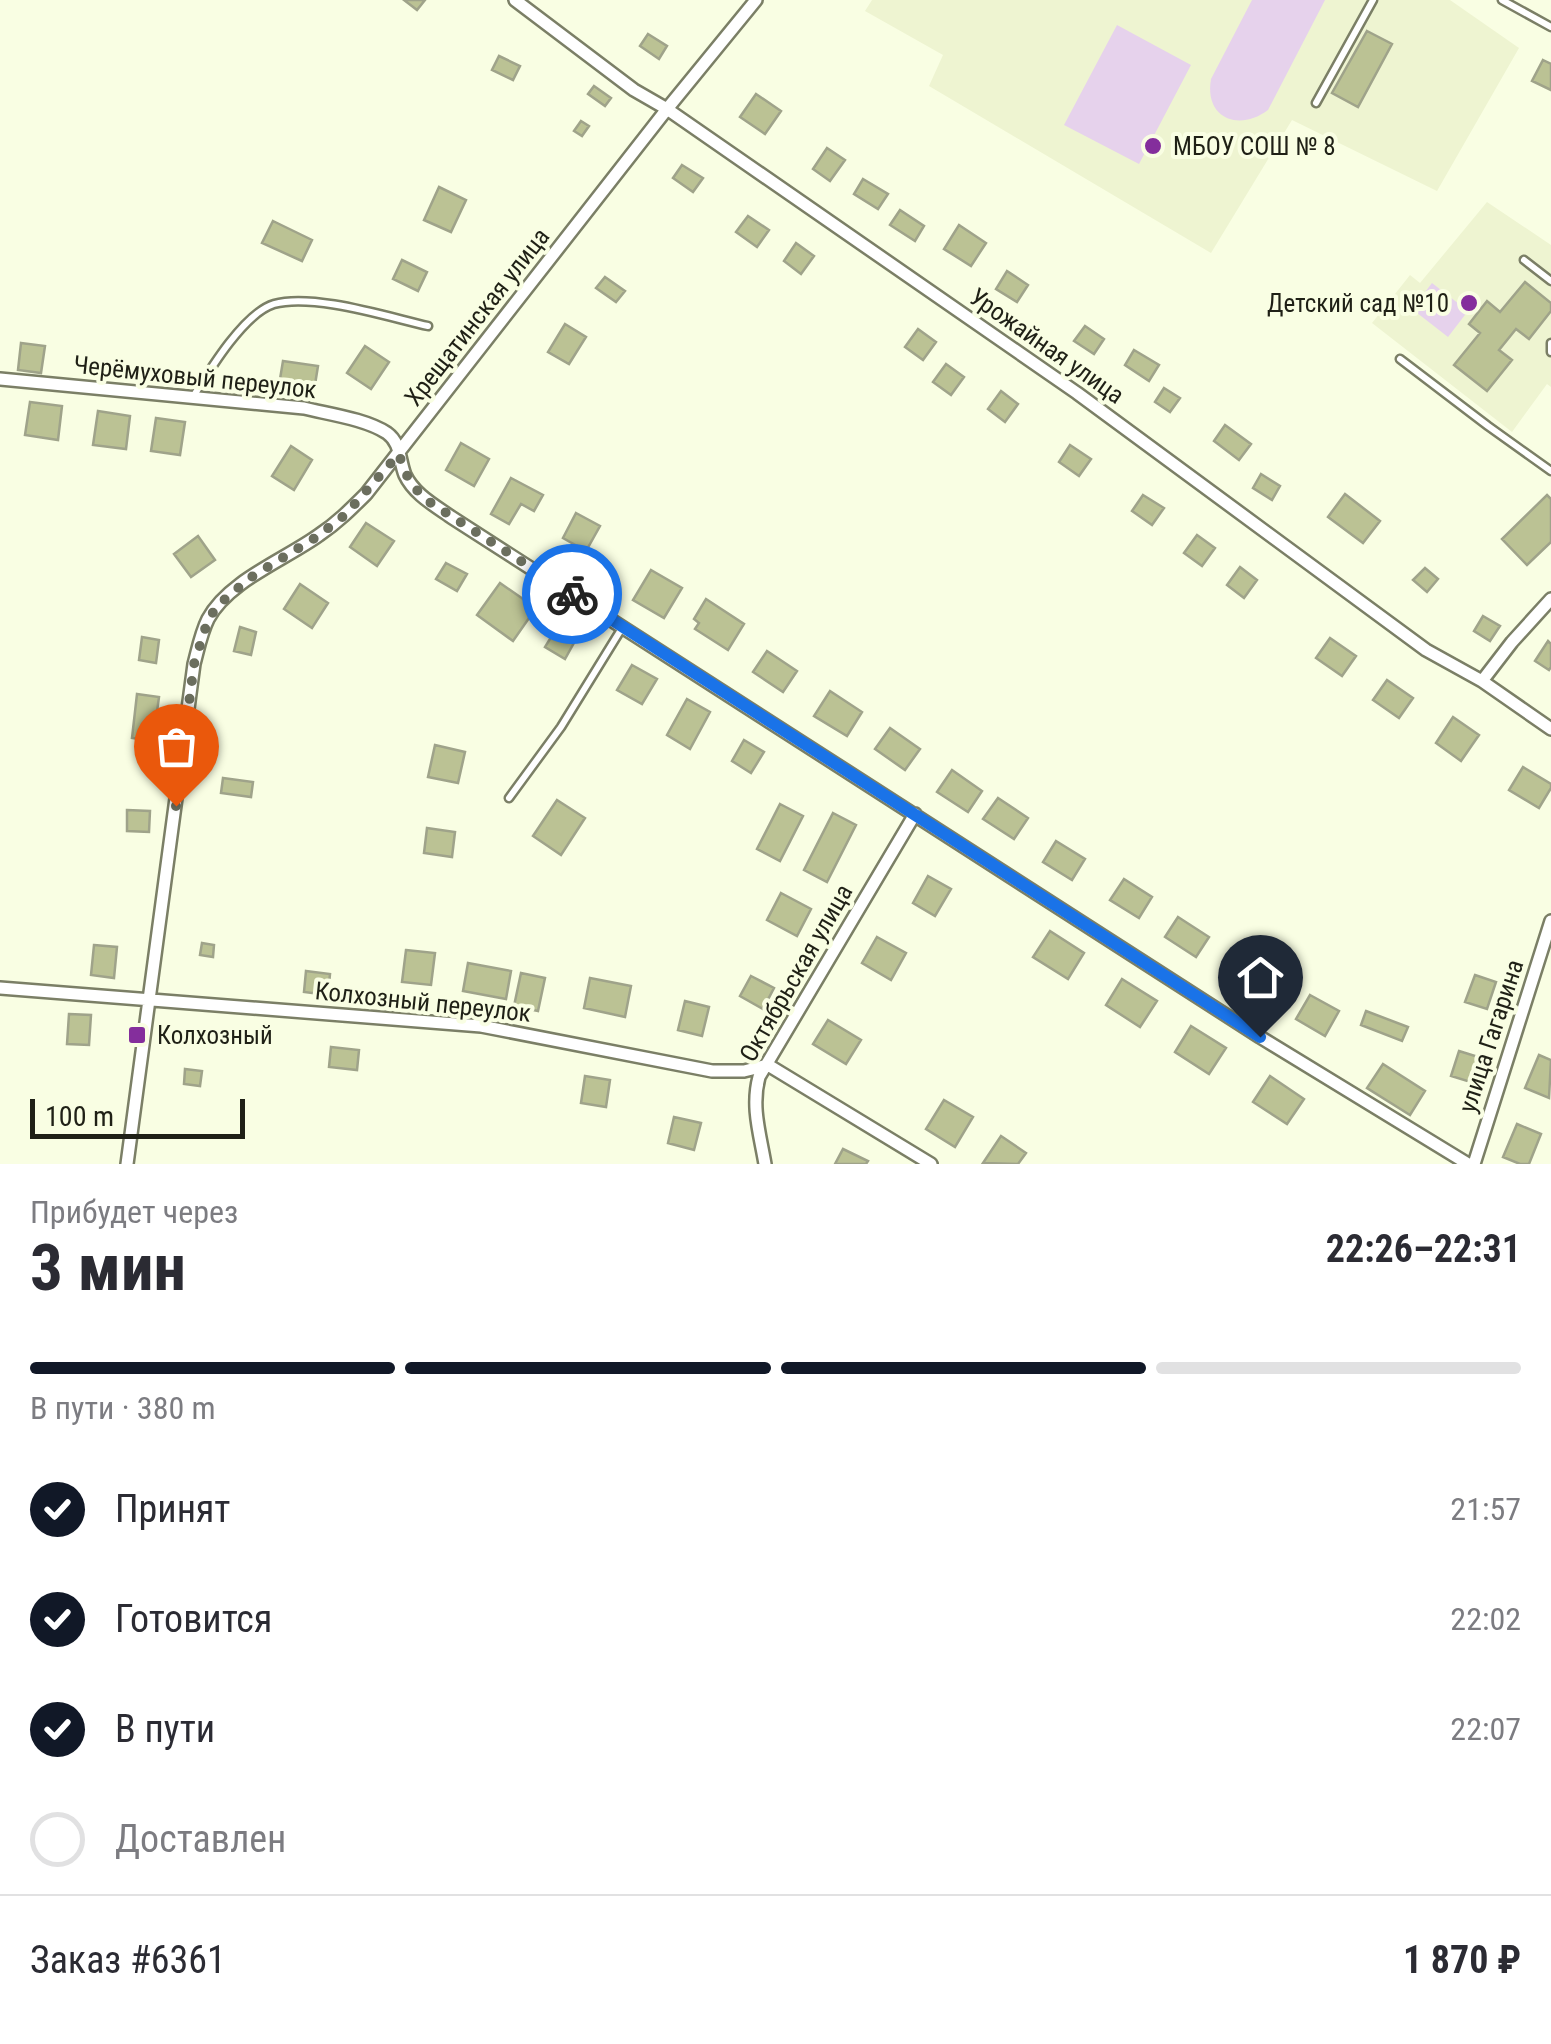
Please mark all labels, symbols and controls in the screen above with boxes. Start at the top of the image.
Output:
place label: МБОУ СОШ № 8 [1173,132,1336,161]
marker: МБОУ СОШ № 8 [1142,135,1164,157]
street label: Хрещатинская улица [399,222,555,412]
street label: Урожайная улица [964,282,1130,410]
place label: Детский сад №10 [1267,289,1449,318]
marker: Детский сад №10 [1458,292,1480,314]
street label: Черёмуховый переулок [72,350,318,404]
courier [522,544,622,644]
icon: bike [545,567,600,622]
pin [134,704,219,807]
icon: bag [149,719,204,774]
street label: Октябрьская улица [734,879,858,1067]
pin [1218,935,1303,1038]
icon: home [1233,950,1288,1005]
street label: улица Гагарина [1453,956,1529,1116]
street label: Колхозный переулок [314,976,532,1028]
place label: Колхозный [157,1021,273,1050]
marker: Колхозный [126,1024,148,1046]
scale bar [30,1094,245,1138]
text: 100 m [45,1100,114,1133]
text: Прибудет через [30,1193,238,1231]
text: 22:26–22:31 [1326,1227,1521,1271]
text: 3 мин [30,1230,186,1306]
text: В пути · 380 m [30,1389,216,1427]
icon: check [30,1482,85,1537]
text: Принят [115,1487,231,1531]
text: 21:57 [1450,1490,1521,1528]
icon: check [30,1592,85,1647]
text: Готовится [115,1597,272,1641]
text: 22:02 [1450,1600,1521,1638]
icon: check [30,1702,85,1757]
text: В пути [115,1707,215,1751]
text: 22:07 [1450,1710,1521,1748]
text: Доставлен [115,1817,286,1861]
text: Заказ #6361 [30,1938,226,1982]
text: 1 870 ₽ [1403,1938,1521,1982]

